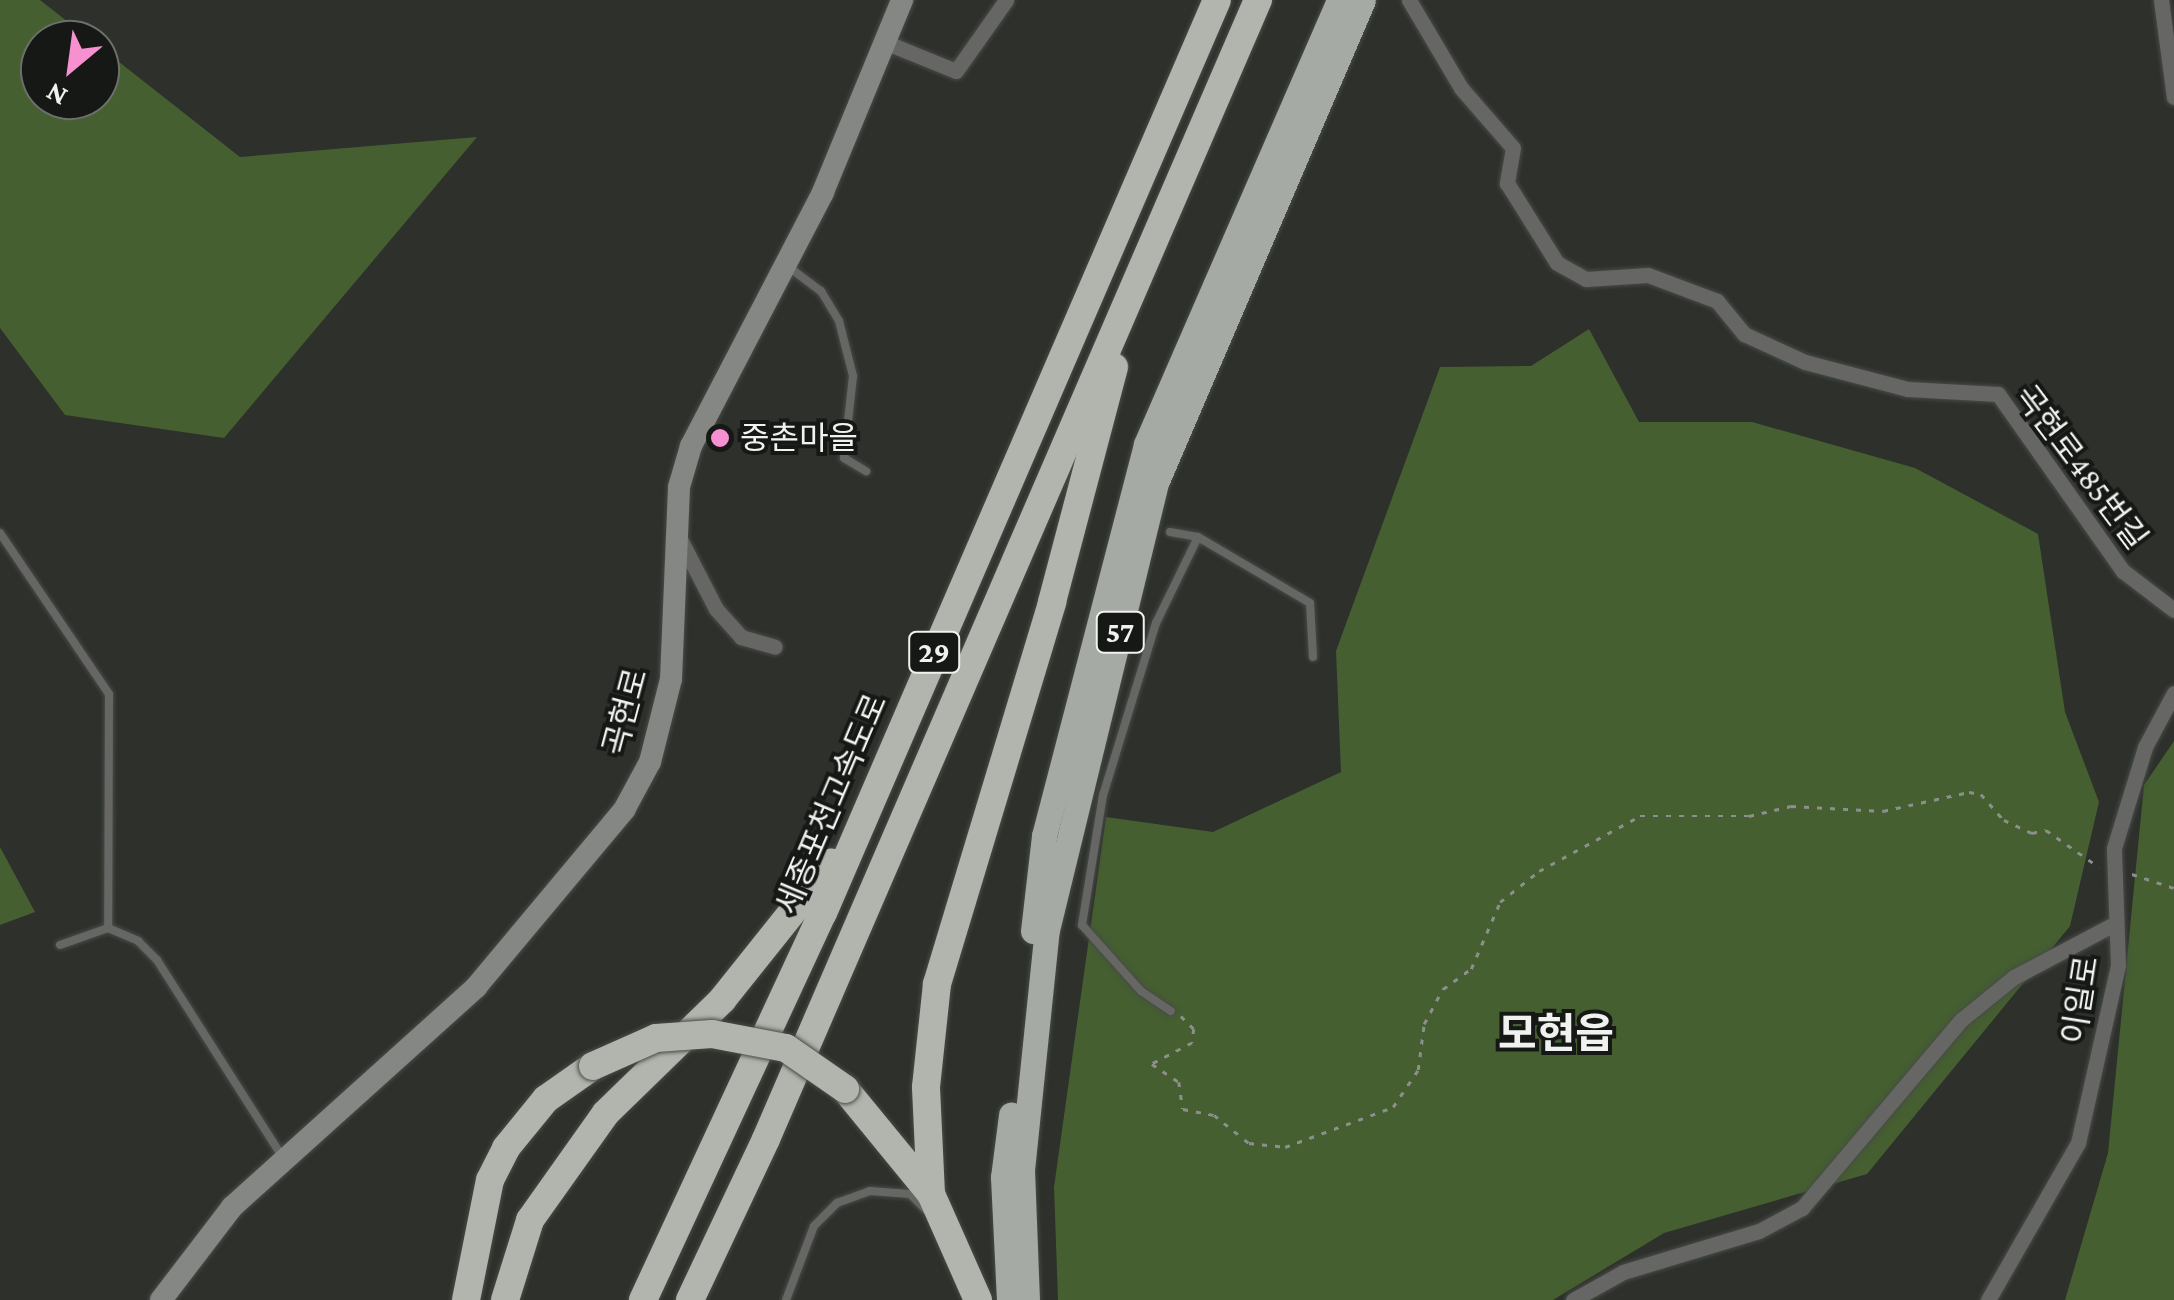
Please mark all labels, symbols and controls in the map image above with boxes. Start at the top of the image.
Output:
north arrow [20,20,120,120]
text: N [40,77,72,113]
street label: 곡현로485번길 [2007,377,2155,557]
place label: 중촌마을 [740,419,858,457]
marker: 중촌마을 [709,427,731,449]
road number: 57 [1095,607,1145,657]
road number: 29 [906,627,962,677]
street label: 곡현로 [595,664,655,760]
street label: 세종포천고속도로 [767,688,895,920]
street label: 이일로 [2054,953,2106,1047]
district label: 모현읍 [1498,1009,1614,1059]

